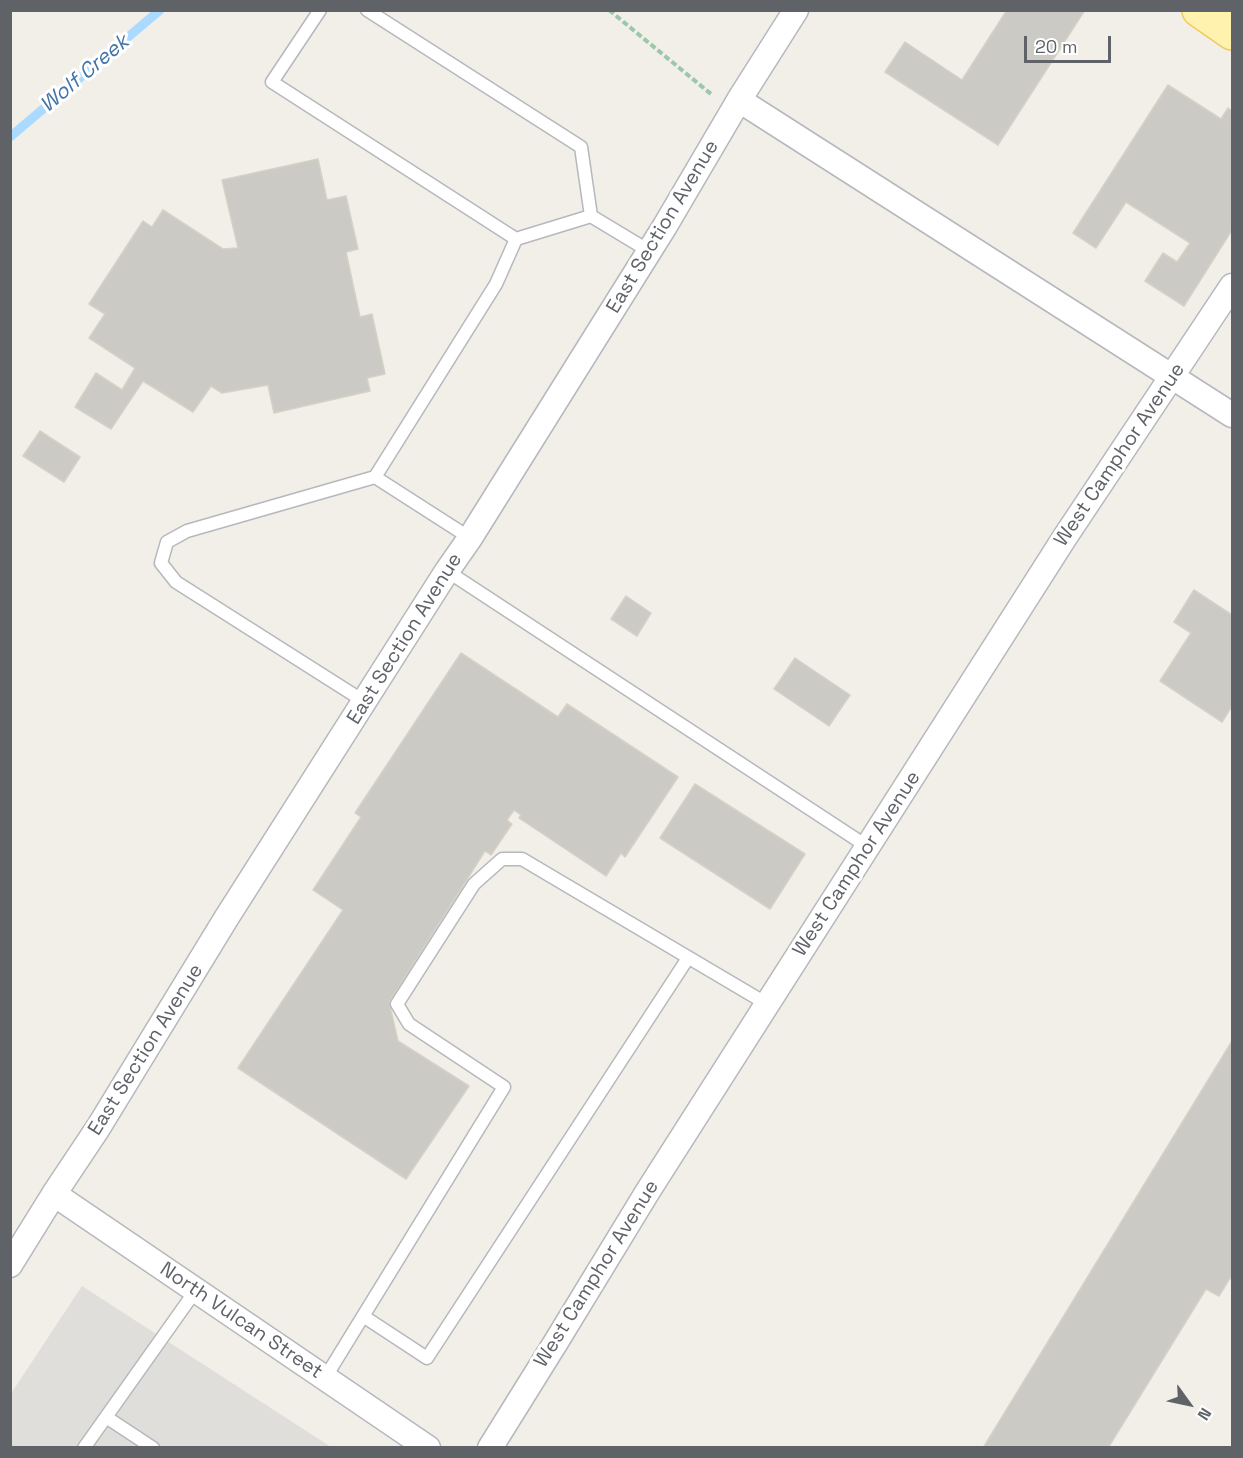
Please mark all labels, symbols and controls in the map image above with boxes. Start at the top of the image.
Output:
scale bar [1027,24,1114,62]
water label: Wolf Creek [36,30,134,118]
text: 20 m [1035,35,1078,58]
street label: East Section Avenue [602,136,724,318]
street label: West Camphor Avenue [1050,359,1190,551]
street label: East Section Avenue [342,549,468,729]
street label: West Camphor Avenue [788,767,926,961]
street label: East Section Avenue [83,960,209,1140]
street label: West Camphor Avenue [530,1176,664,1372]
street label: North Vulcan Street [155,1258,327,1384]
north arrow [1159,1374,1219,1434]
text: N [1193,1404,1216,1424]

